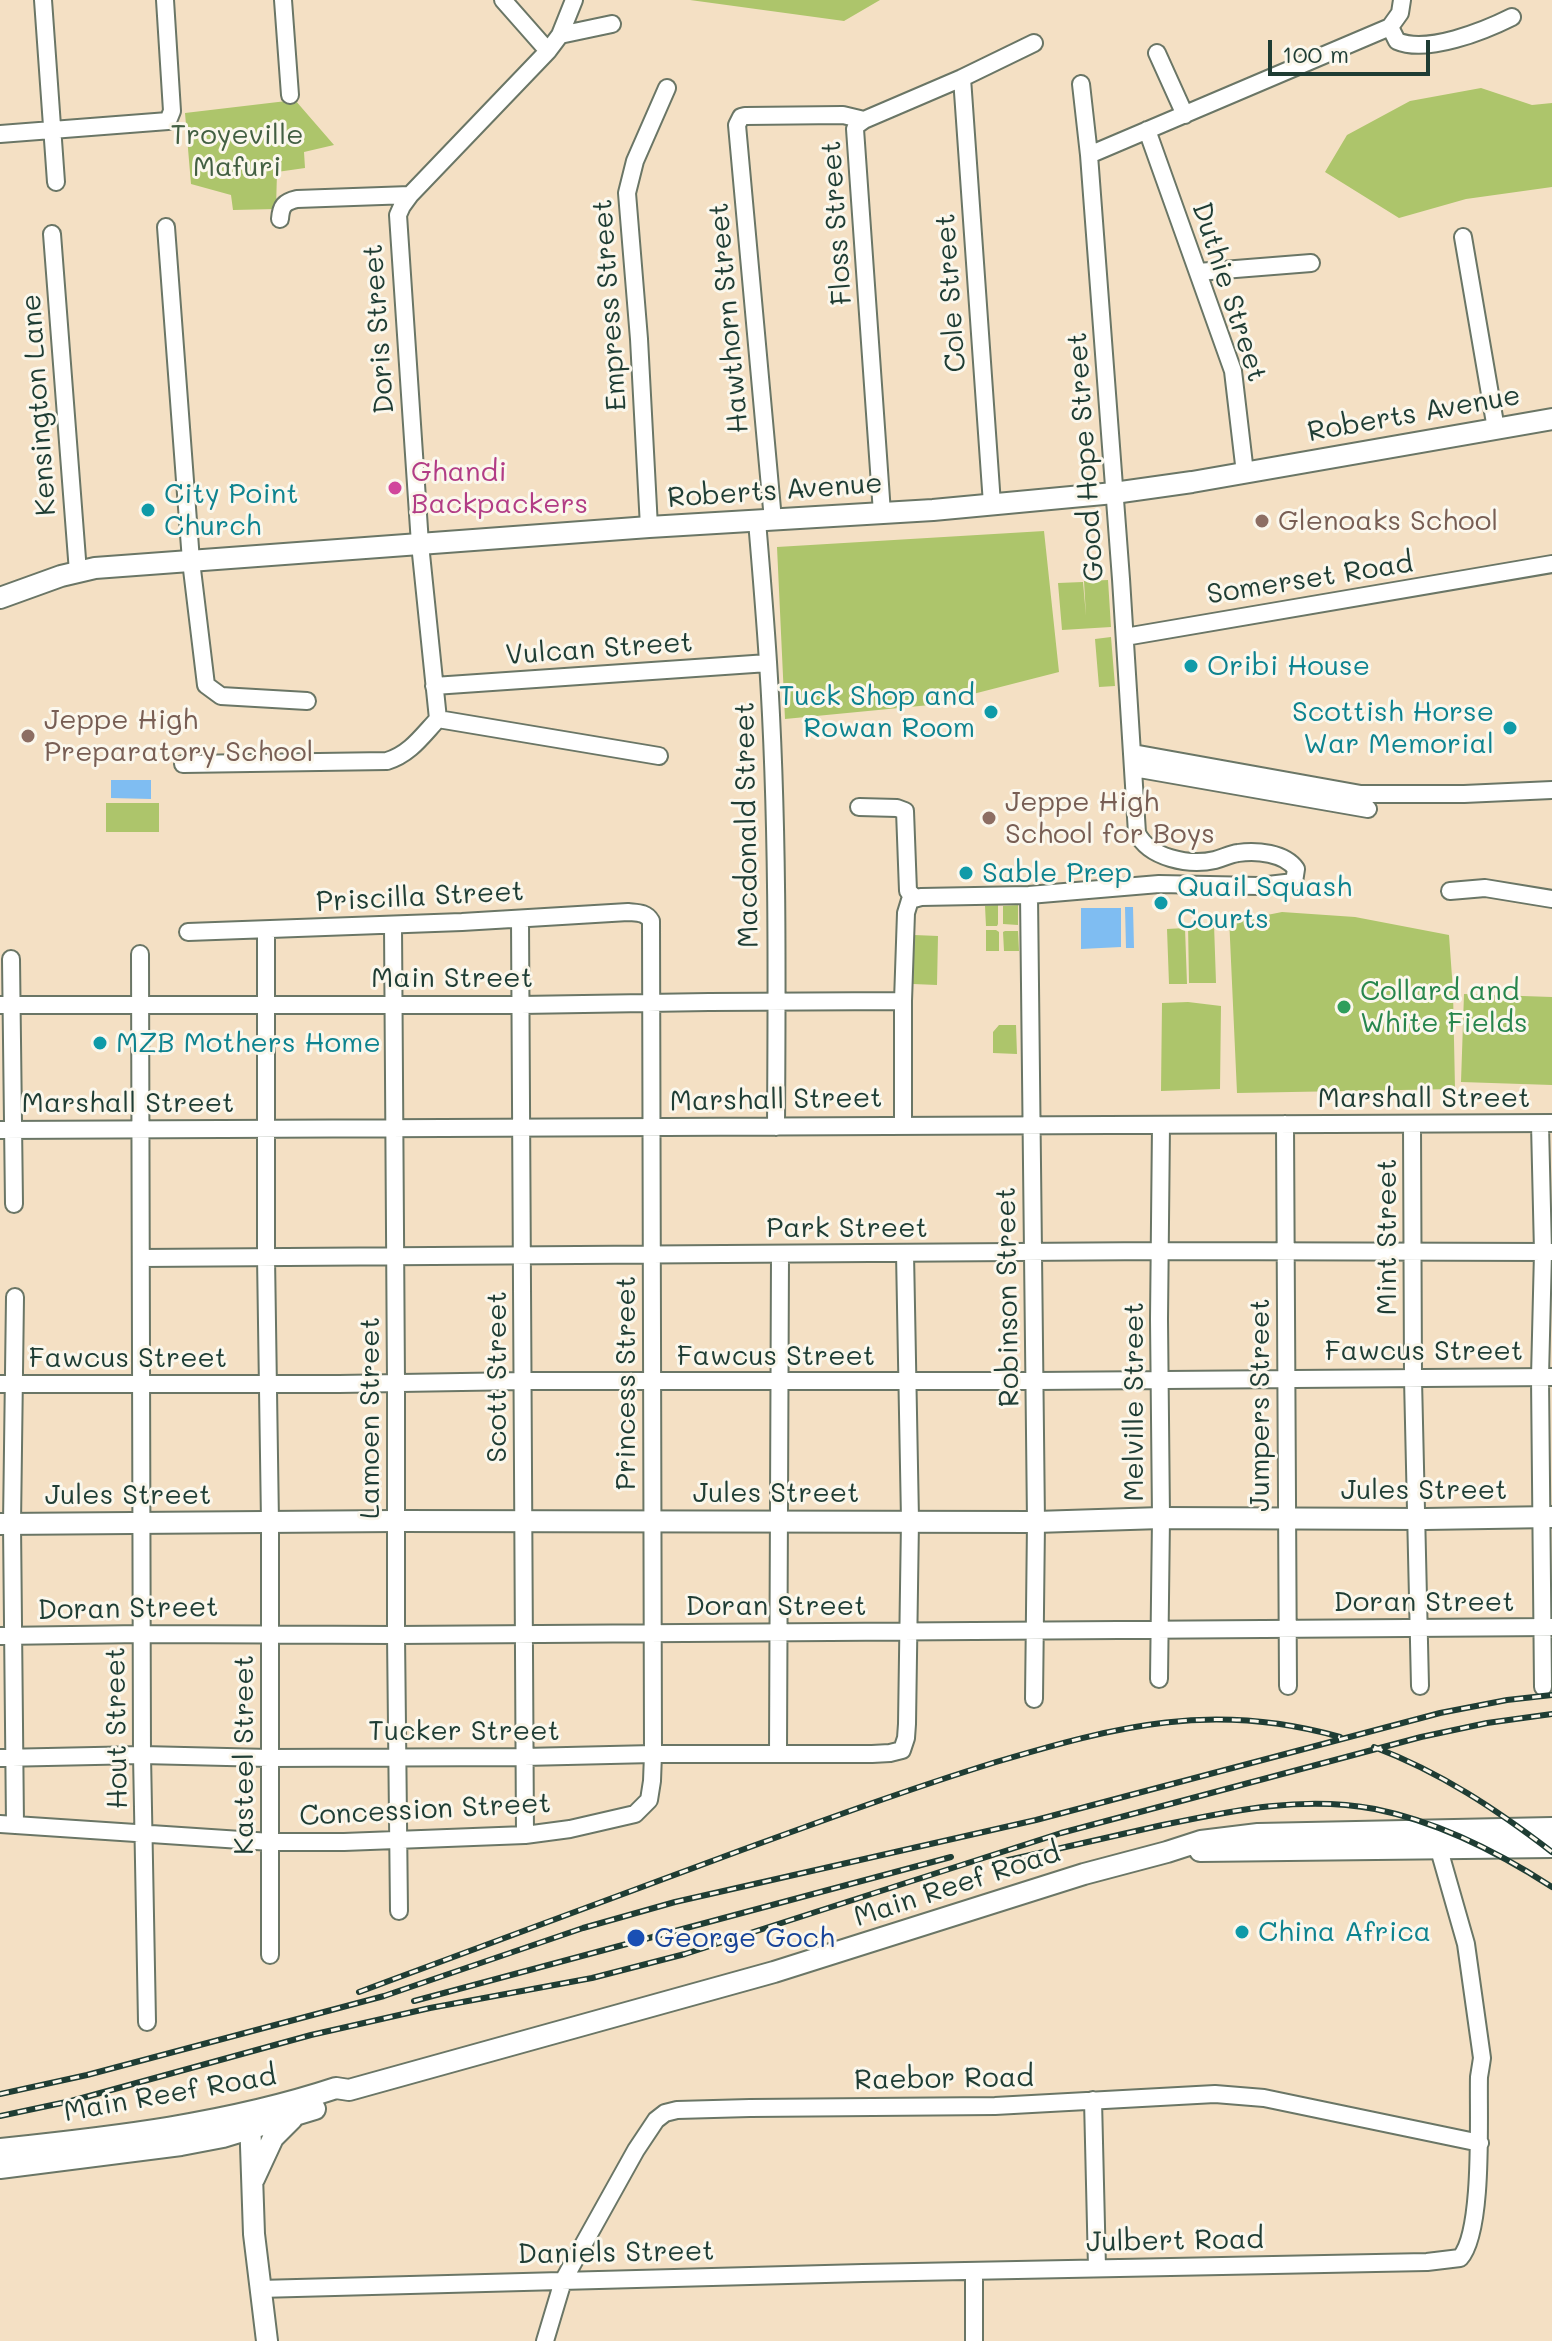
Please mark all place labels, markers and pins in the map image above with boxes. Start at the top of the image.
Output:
place label: Ghandi Backpackers [411,455,588,521]
place label: City Point Church [164,477,299,543]
marker: Ghandi Backpackers [386,479,404,497]
marker: City Point Church [139,501,157,519]
place label: Glenoaks School [1278,504,1498,538]
marker: Glenoaks School [1253,512,1271,530]
place label: Oribi House [1207,649,1370,683]
marker: Oribi House [1182,657,1200,675]
place label: Tuck Shop and Rowan Room [779,679,975,745]
place label: Scottish Horse War Memorial [1292,695,1494,761]
place label: Jeppe High Preparatory School [44,703,314,769]
marker: Tuck Shop and Rowan Room [982,703,1000,721]
marker: Scottish Horse War Memorial [1501,719,1519,737]
marker: Jeppe High Preparatory School [19,727,37,745]
place label: Jeppe High School for Boys [1005,785,1215,851]
marker: Jeppe High School for Boys [980,809,998,827]
place label: Sable Prep [982,856,1132,890]
marker: Sable Prep [957,864,975,882]
place label: Quail Squash Courts [1177,870,1352,936]
marker: Quail Squash Courts [1152,894,1170,912]
place label: Collard and White Fields [1360,974,1527,1040]
marker: Collard and White Fields [1335,998,1353,1016]
place label: MZB Mothers Home [116,1026,381,1060]
marker: MZB Mothers Home [91,1034,109,1052]
place label: China Africa [1258,1915,1431,1949]
place label: George Goch [654,1921,835,1955]
marker: China Africa [1233,1923,1251,1941]
marker: George Goch [625,1927,647,1949]

